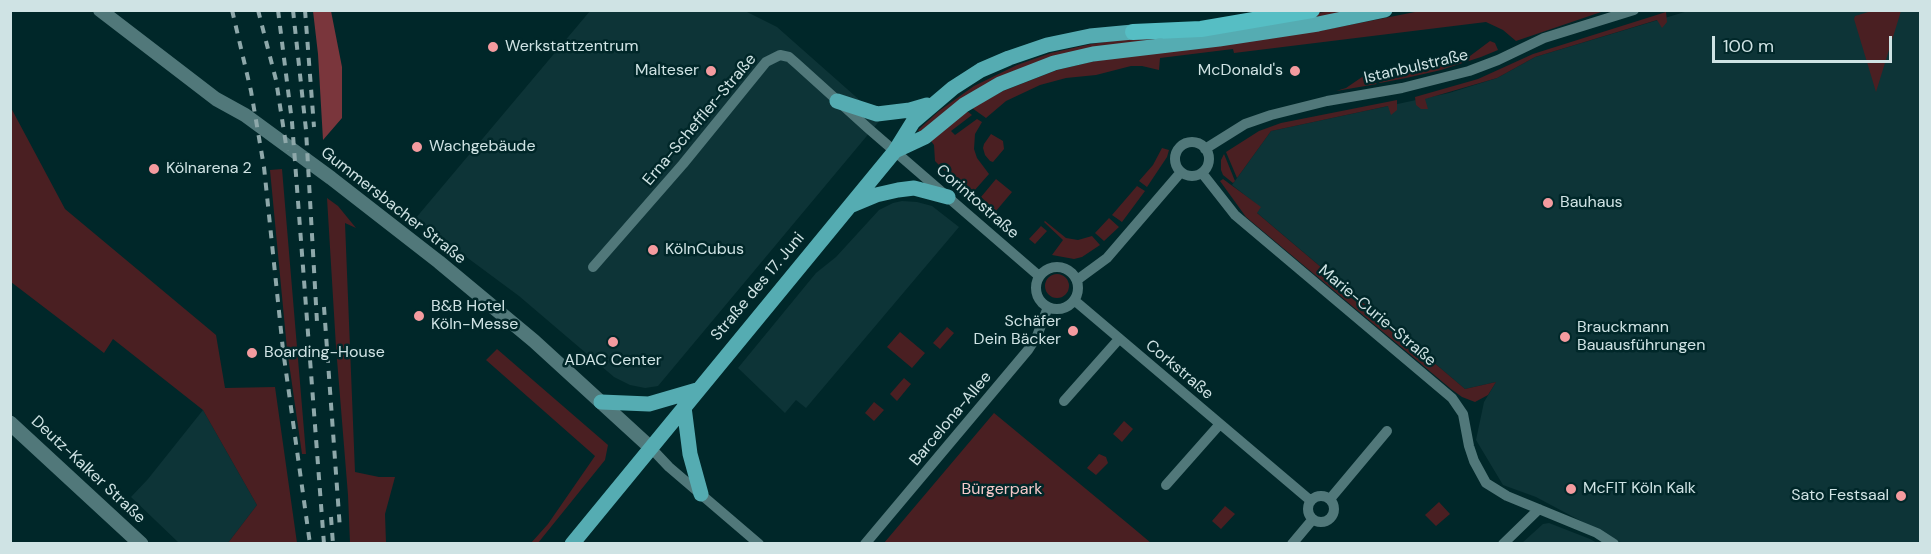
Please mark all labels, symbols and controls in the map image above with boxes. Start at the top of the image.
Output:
scale bar [1715,24,1895,62]
text: 100 m [1723,34,1774,58]
place label: Werkstattzentrum [505,37,638,57]
marker: Werkstattzentrum [486,40,500,54]
street label: Istanbulstraße [1362,46,1470,88]
street label: Erna-Scheffler-Straße [639,50,761,190]
place label: Malteser [635,61,699,81]
place label: McDonald's [1198,61,1283,81]
marker: Malteser [704,64,718,78]
marker: McDonald's [1288,64,1302,78]
place label: Wachgebäude [429,137,535,157]
marker: Wachgebäude [410,140,424,154]
street label: Gummersbacher Straße [317,143,469,269]
place label: Kölnarena 2 [166,159,252,179]
street label: Corintostraße [932,161,1022,243]
marker: Kölnarena 2 [147,162,161,176]
place label: Bauhaus [1560,193,1623,213]
marker: Bauhaus [1541,196,1555,210]
street label: Straße des 17. Juni [707,229,809,345]
place label: KölnCubus [665,240,744,260]
marker: KölnCubus [646,243,660,257]
street label: Marie-Curie-Straße [1314,261,1440,371]
place label: B&B Hotel Köln-Messe [431,297,518,335]
marker: B&B Hotel Köln-Messe [412,309,426,323]
place label: Schäfer Dein Bäcker [974,312,1061,350]
place label: Brauckmann Bauausführungen [1577,318,1705,356]
marker: Schäfer Dein Bäcker [1066,324,1080,338]
marker: Brauckmann Bauausführungen [1558,330,1572,344]
marker: ADAC Center [606,335,620,349]
street label: Corkstraße [1141,336,1217,404]
place label: Boarding-House [264,343,385,363]
marker: Boarding-House [245,346,259,360]
place label: ADAC Center [564,351,662,371]
street label: Barcelona-Allee [906,368,996,470]
street label: Deutz-Kalker Straße [27,412,149,528]
place label: McFIT Köln Kalk [1583,479,1696,499]
park label: Bürgerpark [962,480,1042,500]
marker: McFIT Köln Kalk [1564,482,1578,496]
place label: Sato Festsaal [1791,486,1889,506]
marker: Sato Festsaal [1894,489,1908,503]

